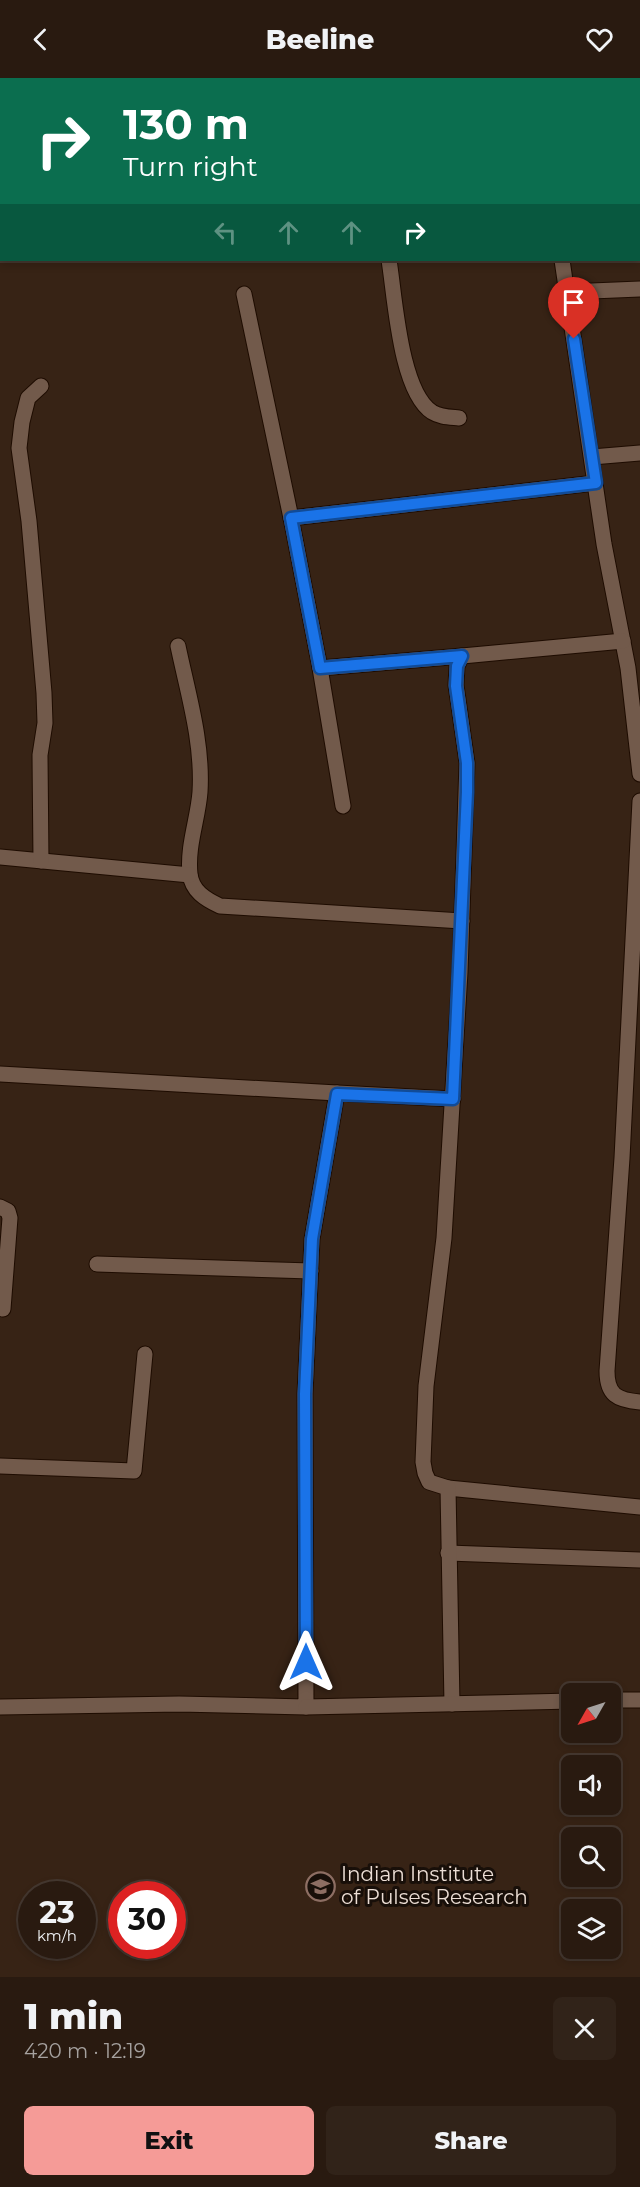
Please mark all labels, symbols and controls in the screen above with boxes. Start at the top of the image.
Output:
icon: back [24,23,57,56]
text: Beeline [266,23,374,56]
icon: heart [583,23,616,56]
text: 130 m [123,98,249,150]
icon: right [24,102,102,180]
text: Turn right [123,150,258,183]
icon: left [209,216,242,249]
icon: ahead [272,216,305,249]
icon: ahead [335,216,368,249]
icon: right [398,216,431,249]
pin [548,277,599,339]
icon: arrive [557,286,590,319]
position arrow [274,1630,338,1694]
north arrow [561,1683,621,1743]
map controls [561,1683,621,1959]
button: sound [561,1755,621,1815]
button: search [561,1827,621,1887]
place label: Indian Institute of Pulses Research [341,1862,528,1909]
school or university icon: Indian Institute of Pulses Research [304,1870,336,1902]
speed limit sign: 30 [108,1881,186,1959]
text: 23 [39,1894,75,1931]
button: layers [561,1899,621,1959]
text: km/h [37,1926,77,1945]
text: 1 min [24,1994,123,2038]
button: close [553,1997,616,2060]
text: 420 m · 12:19 [24,2039,146,2063]
button: Exit [24,2106,314,2175]
button: Share [326,2106,616,2175]

